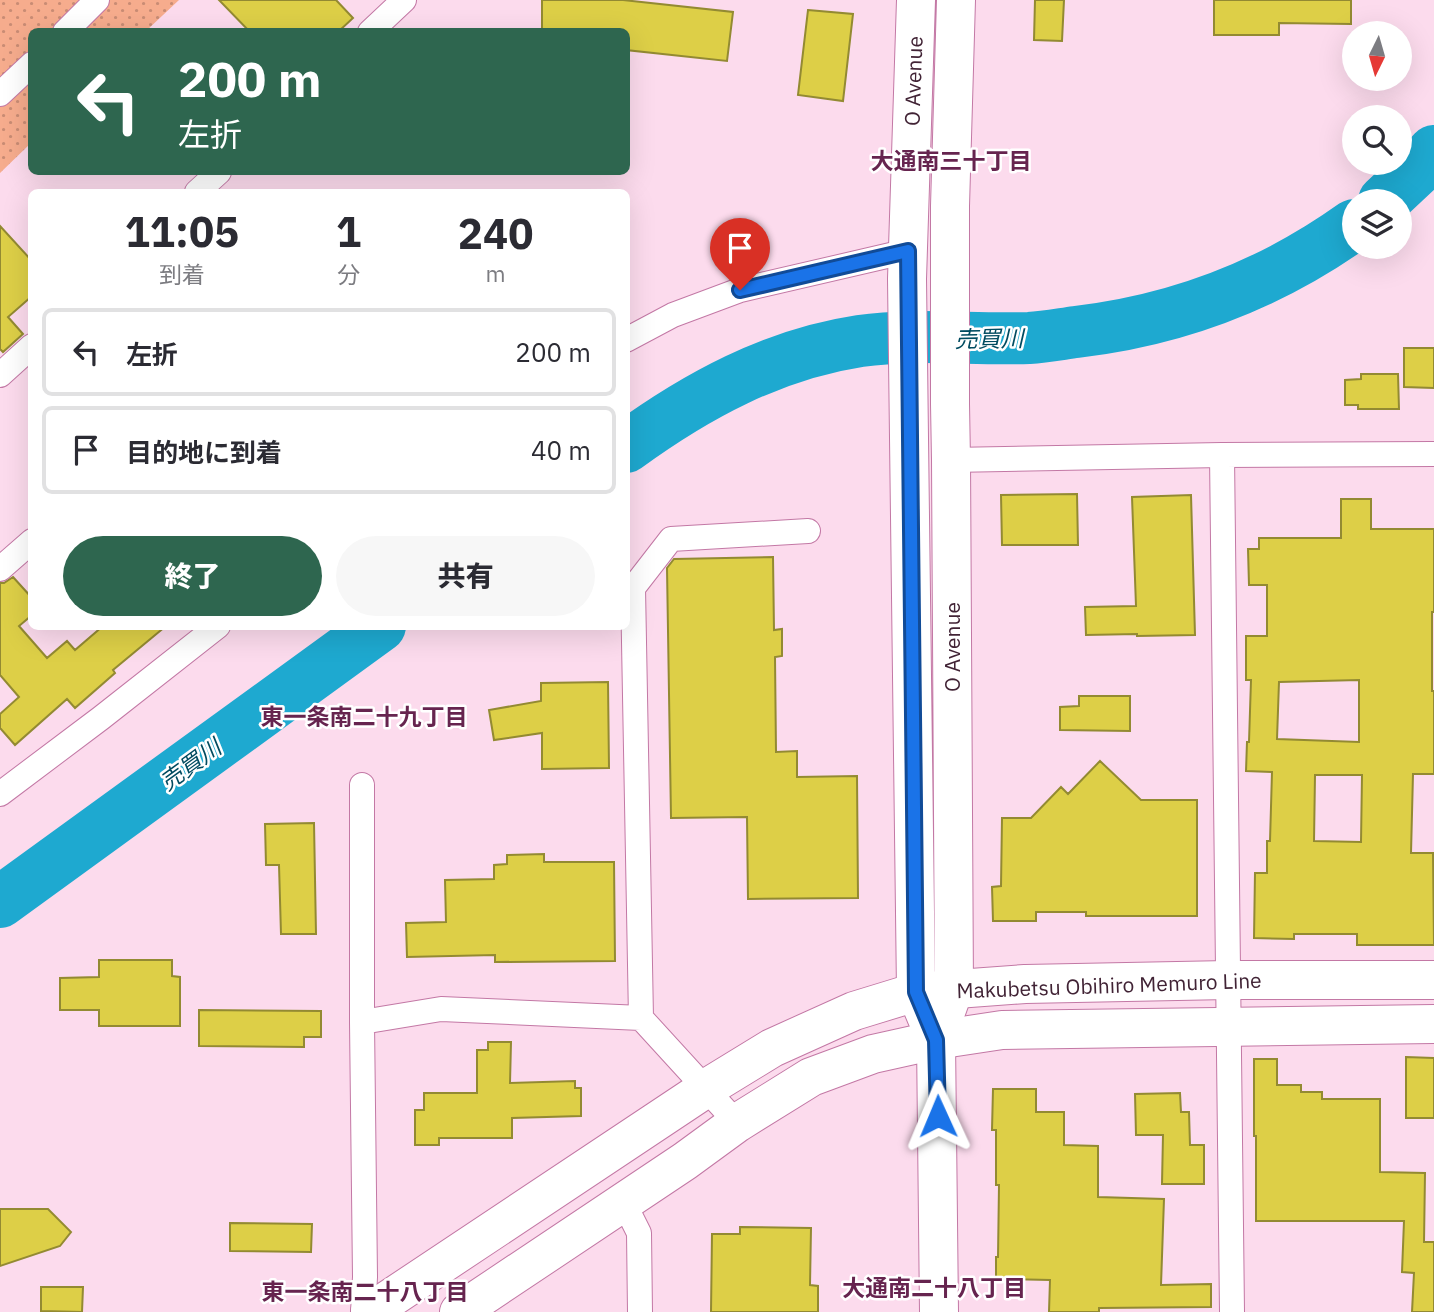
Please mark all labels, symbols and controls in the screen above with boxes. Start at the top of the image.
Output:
north arrow [1342,21,1412,91]
map controls [1342,21,1412,259]
street label: O Avenue [897,36,929,126]
text: 200 m [178,47,322,110]
icon: left [63,56,154,147]
button: search [1342,105,1412,175]
text: 左折 [178,113,242,155]
district label: 大通南三十丁目 [871,145,1032,175]
button: layers [1342,189,1412,259]
text: 11:05 [125,204,239,259]
text: 1 [336,204,361,259]
text: 240 [458,206,533,261]
pin [710,218,770,290]
icon: arrive [721,229,759,267]
text: m [486,258,506,288]
text: 到着 [159,259,205,289]
text: 分 [337,259,360,289]
water label: 売買川 [954,322,1027,354]
icon: left [67,333,105,371]
text: 200 m [515,335,591,369]
text: 左折 [126,337,178,371]
icon: arrive [67,431,105,469]
text: 40 m [531,433,591,467]
text: 目的地に到着 [126,435,282,469]
button: 終了 [63,536,322,616]
button: 共有 [336,536,595,616]
street label: O Avenue [938,602,966,692]
district label: 東一条南二十九丁目 [261,701,468,731]
water label: 売買川 [153,730,229,796]
street label: Makubetsu Obihiro Memuro Line [956,966,1262,1004]
position arrow [901,1079,975,1153]
district label: 大通南二十八丁目 [842,1272,1026,1302]
district label: 東一条南二十八丁目 [262,1276,469,1306]

